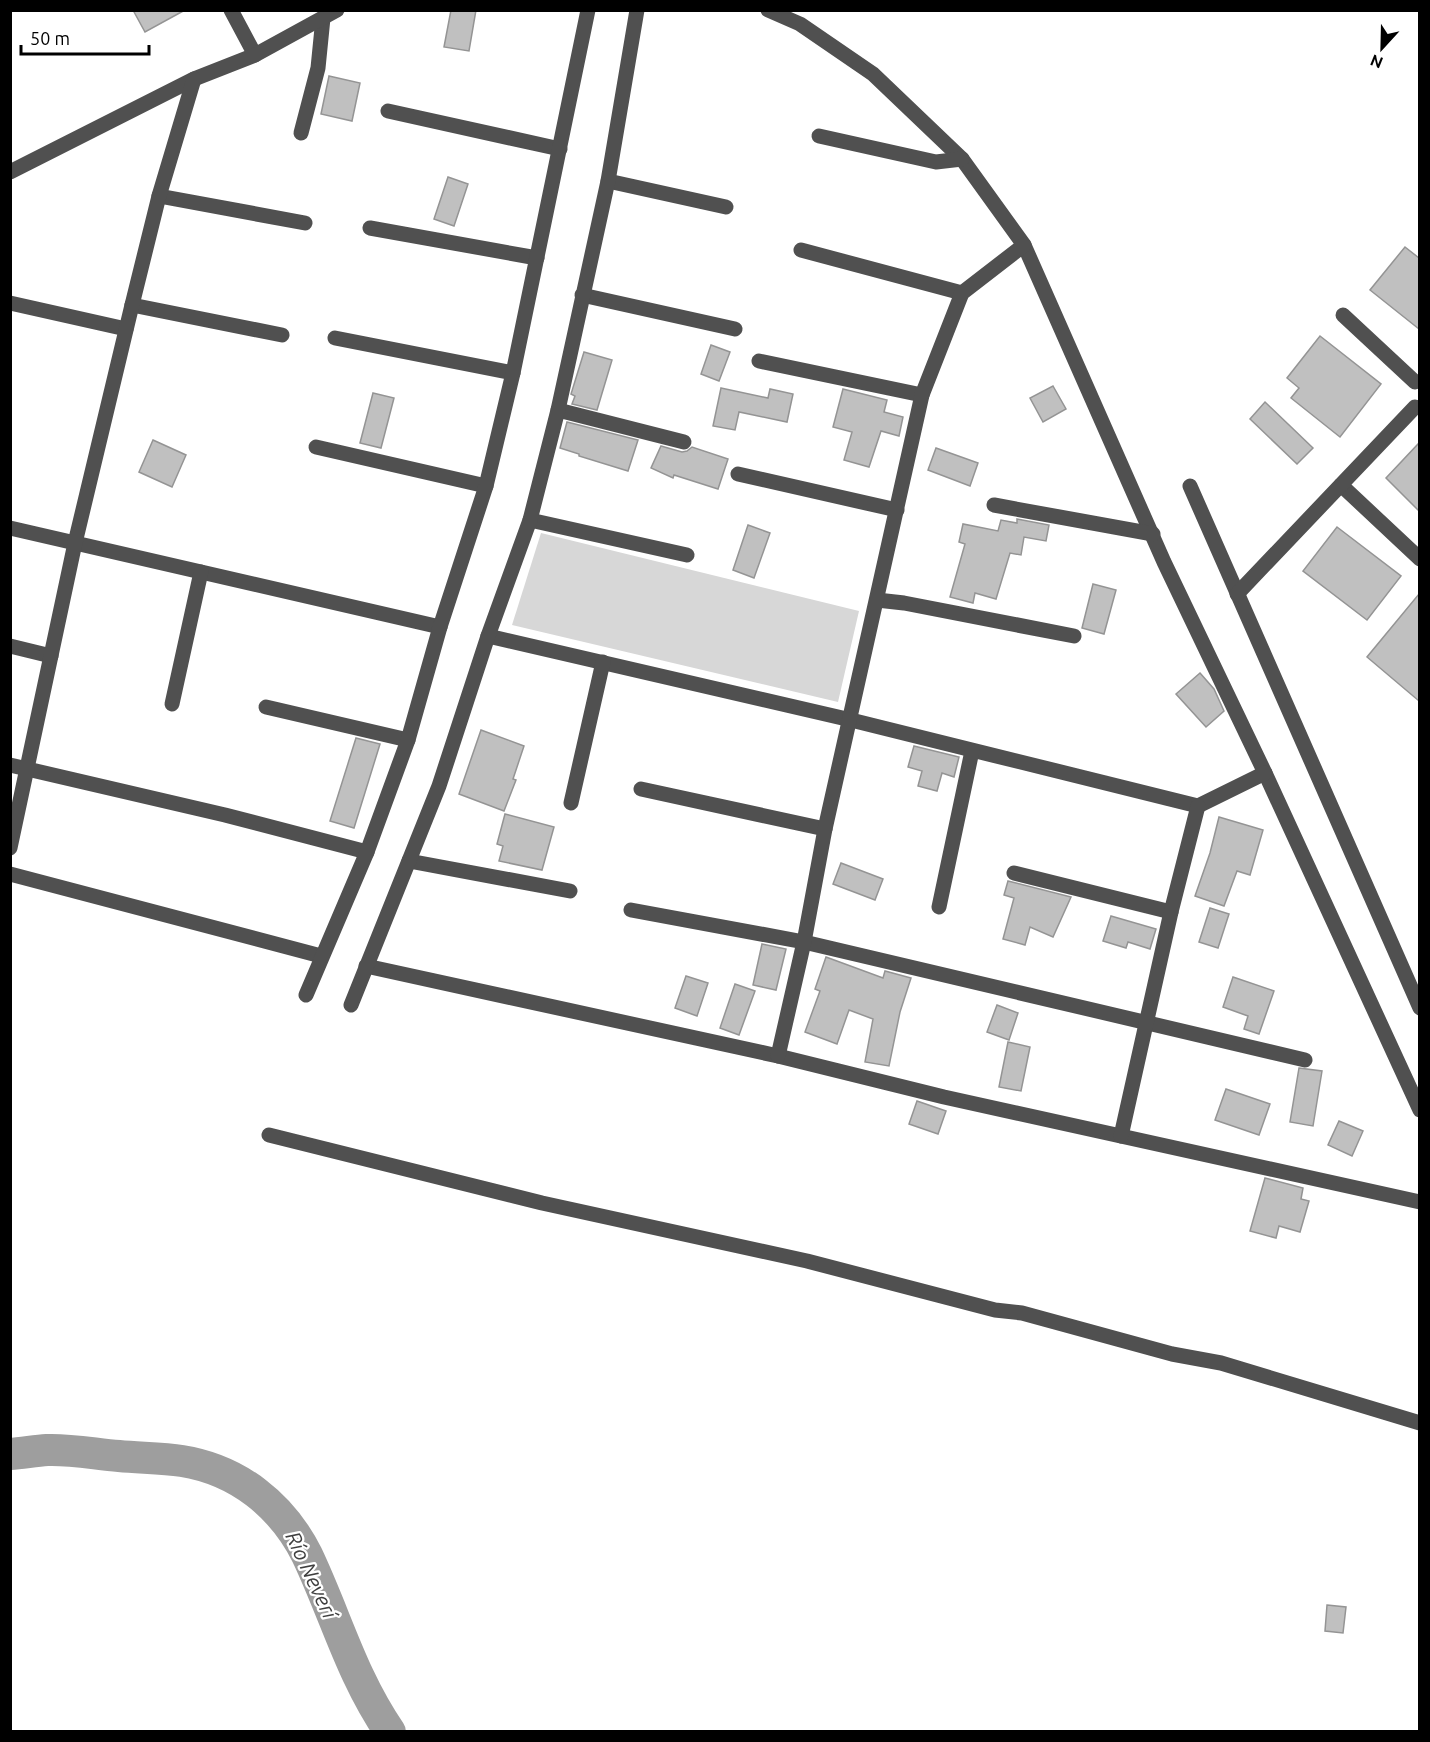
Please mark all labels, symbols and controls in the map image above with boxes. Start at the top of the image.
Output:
scale bar [21,18,148,56]
north arrow [1352,18,1412,78]
text: 50 m [30,28,70,48]
text: N [1367,51,1385,72]
water label: Río Neverí [281,1527,344,1624]

